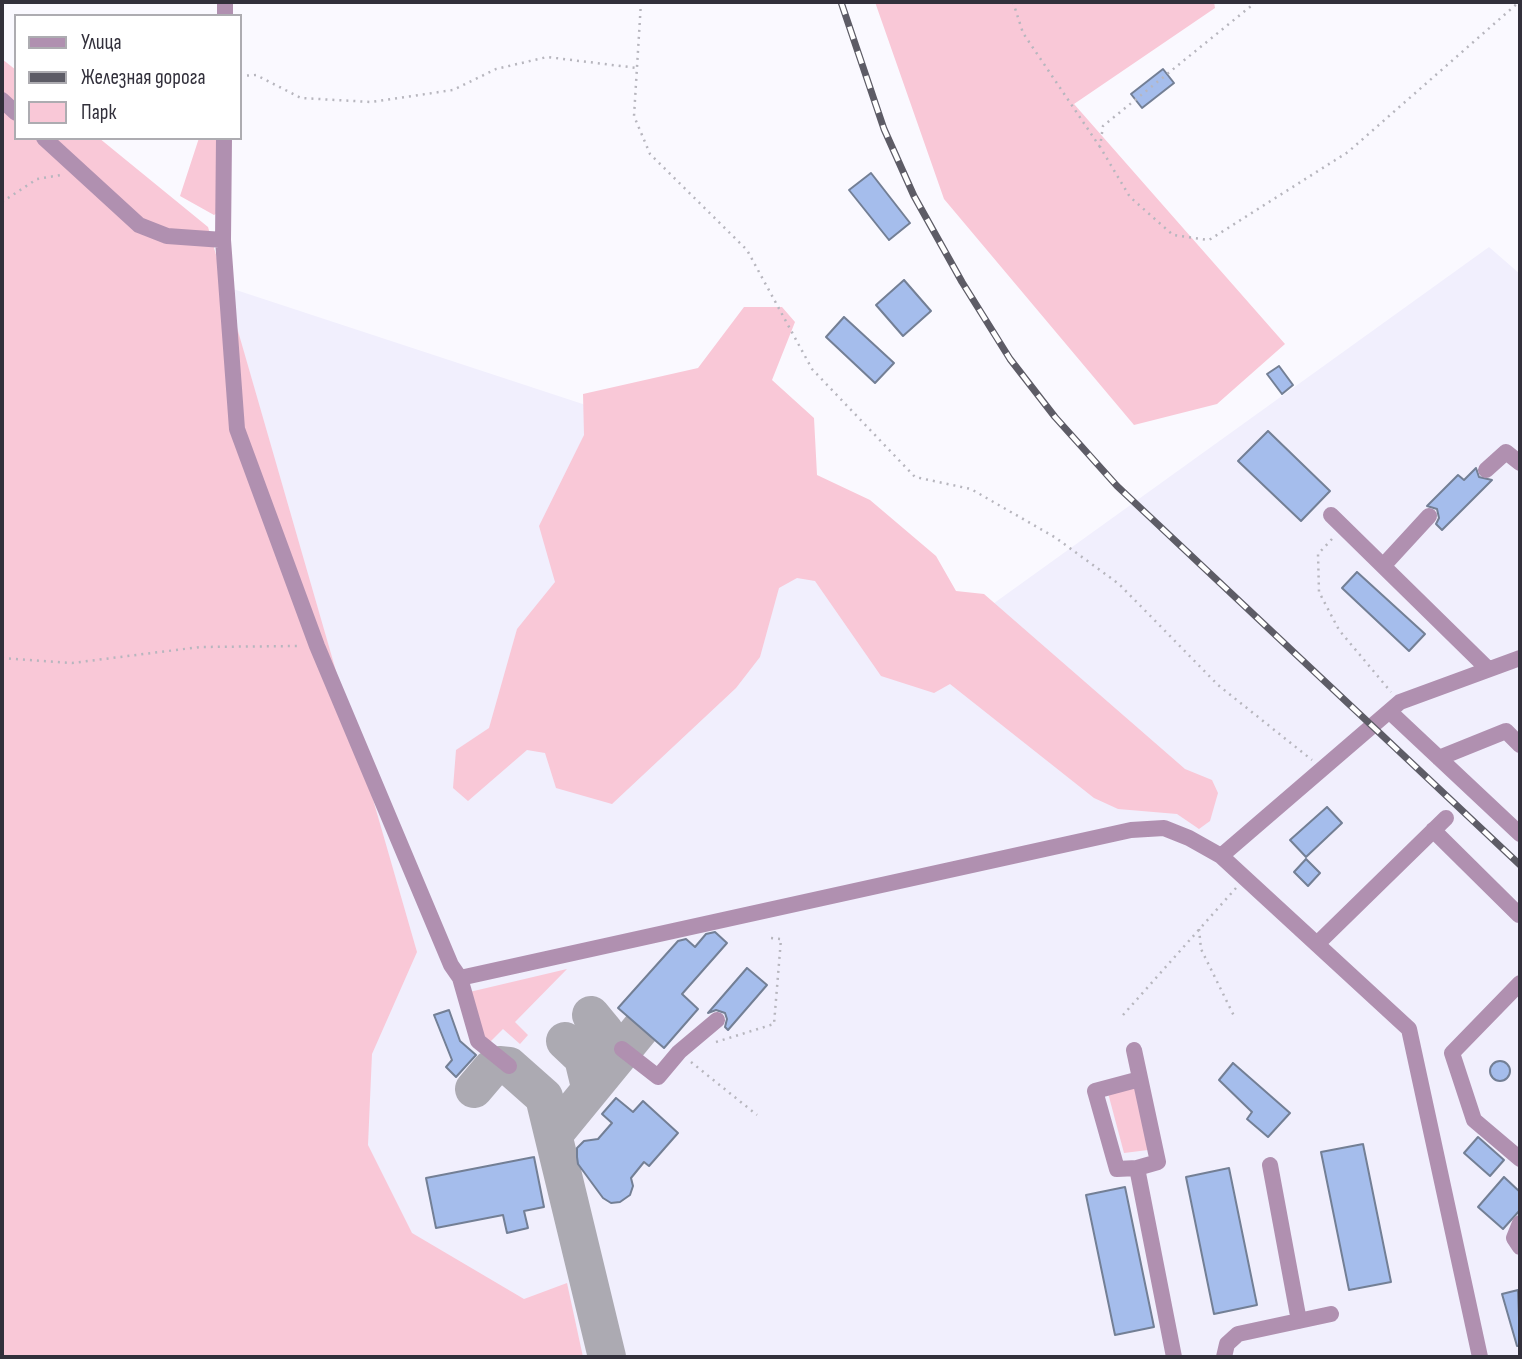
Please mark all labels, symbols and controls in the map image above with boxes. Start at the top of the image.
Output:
legend [14,14,242,140]
text: Улица [81,30,122,55]
text: Железная дорога [81,65,206,90]
text: Парк [81,100,116,125]

